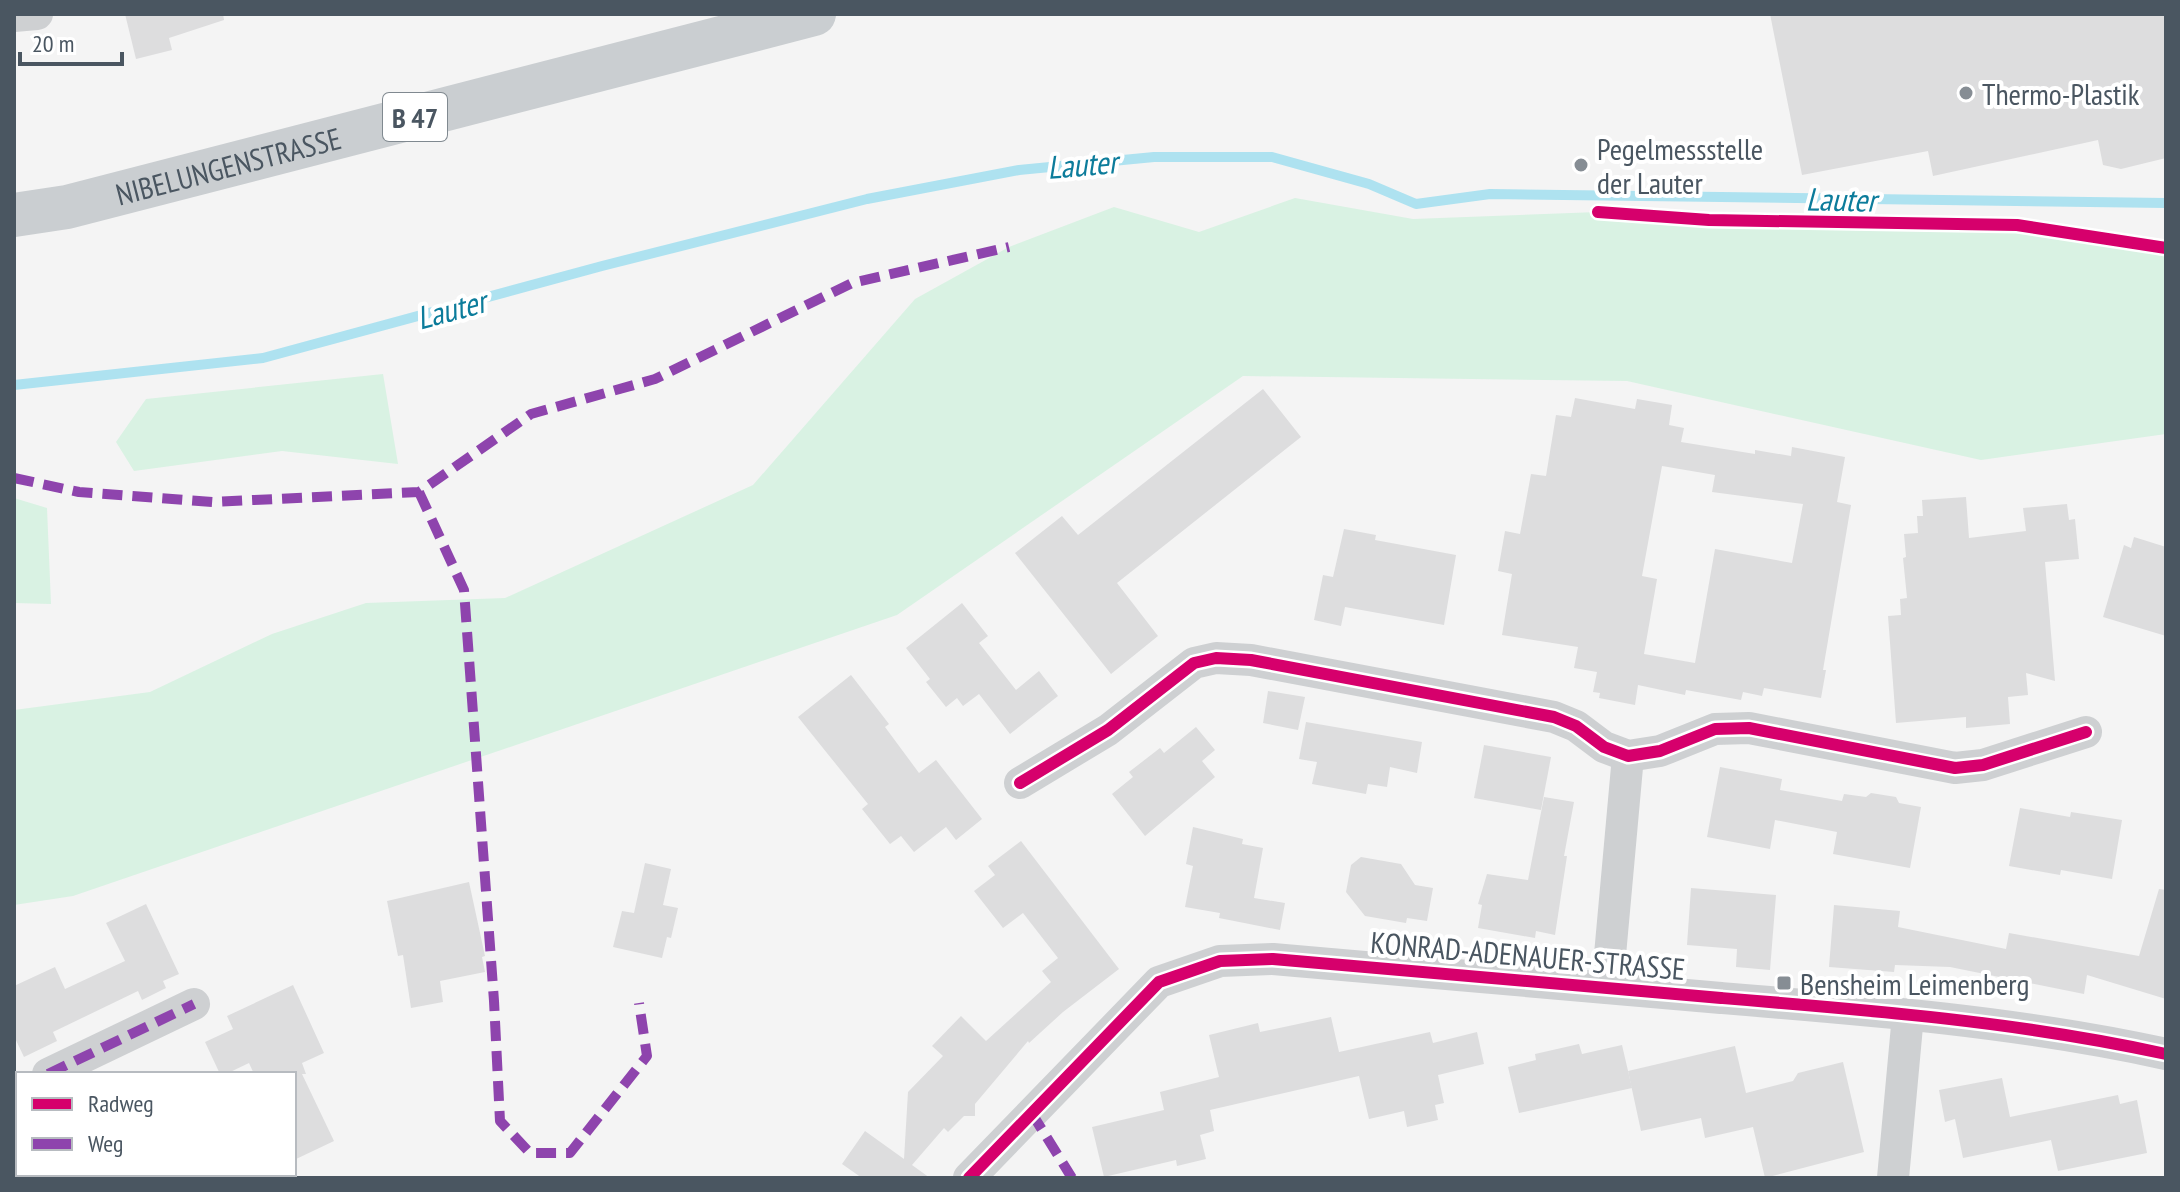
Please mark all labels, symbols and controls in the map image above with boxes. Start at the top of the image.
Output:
scale bar [20,16,122,66]
text: 20 m [32,28,74,59]
place label: Thermo-Plastik [1982,74,2140,113]
marker: Thermo-Plastik [1957,84,1975,102]
road number: B 47 [383,93,447,141]
street label: NIBELUNGENSTRASSE [111,118,345,213]
place label: Pegelmessstelle der Lauter [1597,129,1763,202]
water label: Lauter [1045,140,1123,188]
marker: Pegelmessstelle der Lauter [1572,156,1590,174]
water label: Lauter [1806,177,1881,221]
water label: Lauter [412,279,494,338]
street label: KONRAD-ADENAUER-STRASSE [1369,922,1687,988]
place label: Bensheim Leimenberg [1800,964,2030,1003]
marker: Bensheim Leimenberg [1775,974,1793,992]
legend [16,1072,296,1176]
text: Radweg [88,1088,154,1119]
text: Weg [88,1128,123,1159]

